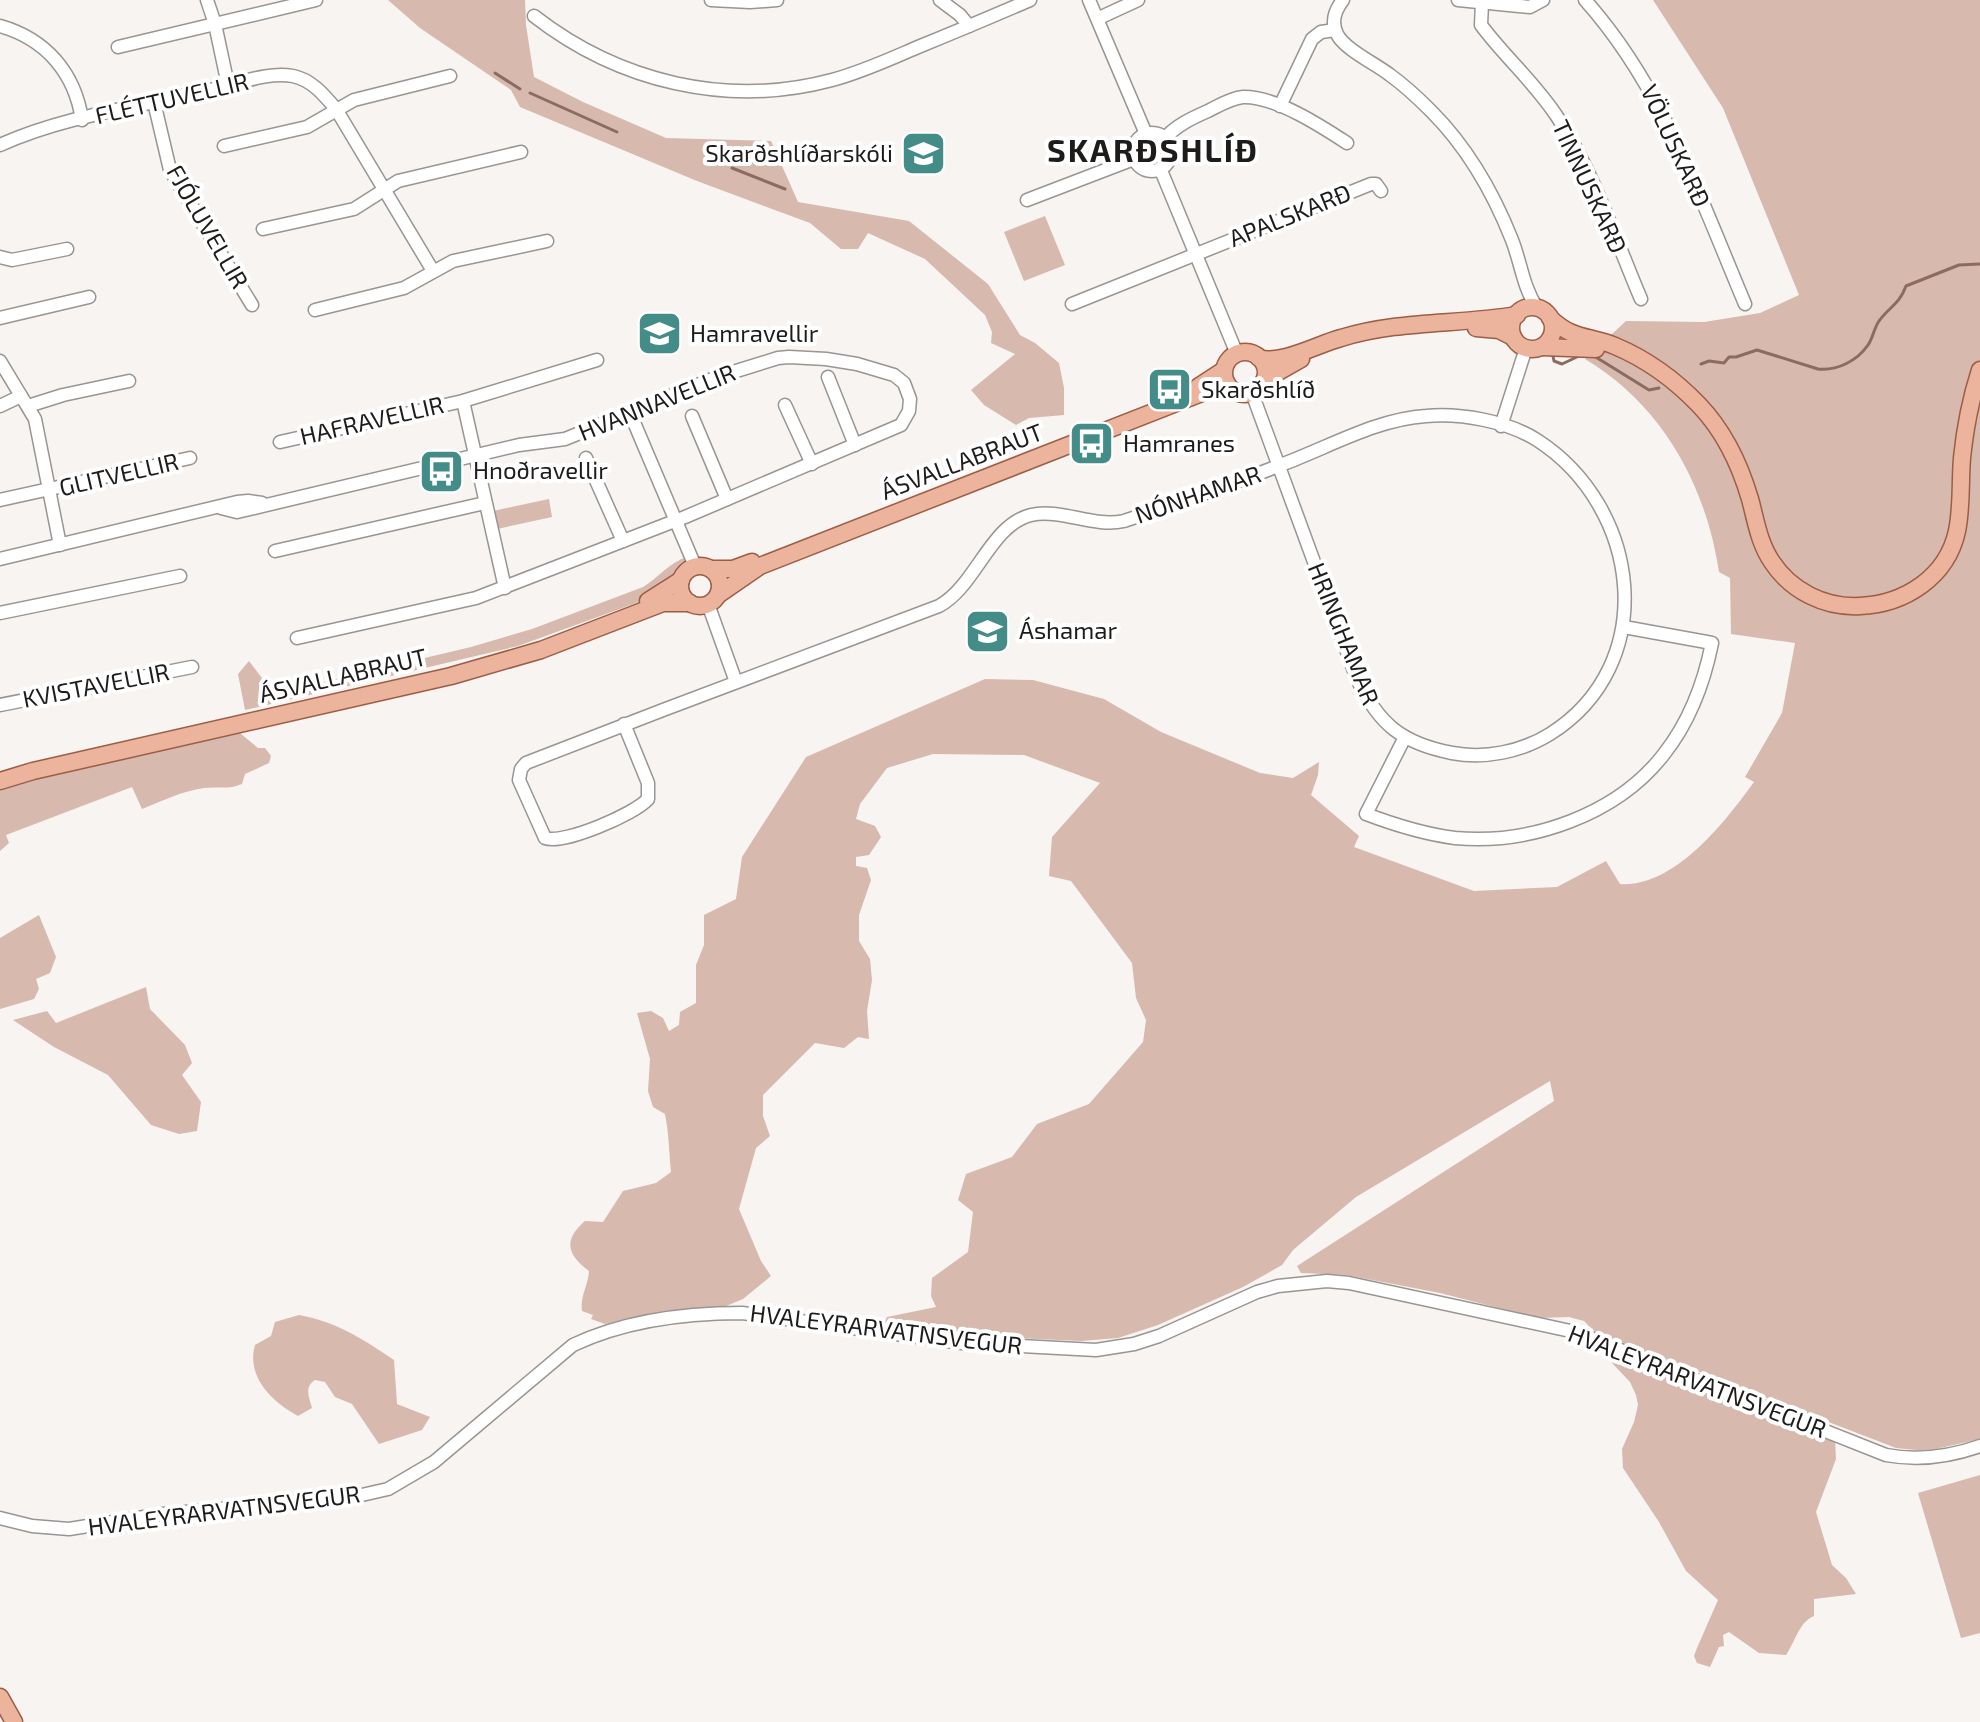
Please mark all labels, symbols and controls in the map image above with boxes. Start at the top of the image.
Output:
street label: FLÉTTUVELLIR [92,66,251,129]
street label: VÖLUSKARÐ [1635,79,1717,211]
street label: TINNUSKARÐ [1547,115,1634,258]
school or university icon: Skarðshlíðarskóli [900,130,948,178]
district label: SKARÐSHLÍÐ [1047,130,1259,168]
place label: Skarðshlíðarskóli [705,138,893,167]
street label: FJÓLUVELLIR [161,159,255,293]
street label: APALSKARÐ [1224,177,1355,252]
school or university icon: Hamravellir [635,310,683,358]
place label: Hamravellir [690,318,819,347]
street label: HVANNAVELLIR [574,357,739,446]
bus stop icon: Skarðshlíð [1146,366,1194,414]
place label: Skarðshlíð [1201,374,1315,403]
street label: HAFRAVELLIR [297,389,446,450]
street label: ÁSVALLABRAUT [876,416,1047,505]
bus stop icon: Hamranes [1068,420,1116,468]
place label: Hamranes [1123,428,1235,457]
street label: GLITVELLIR [56,446,181,501]
bus stop icon: Hnoðravellir [418,447,466,495]
place label: Hnoðravellir [473,455,608,484]
street label: NÓNHAMAR [1131,458,1264,529]
street label: HRINGHAMAR [1303,558,1386,709]
school or university icon: Áshamar [964,607,1012,655]
place label: Áshamar [1019,615,1117,644]
street label: ÁSVALLABRAUT [256,641,429,708]
street label: KVISTAVELLIR [20,656,172,713]
street label: HVALEYRARVATNSVEGUR [748,1297,1024,1360]
street label: HVALEYRARVATNSVEGUR [1564,1318,1831,1443]
street label: HVALEYRARVATNSVEGUR [86,1478,362,1541]

